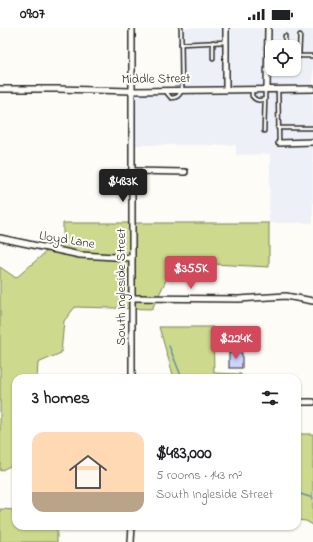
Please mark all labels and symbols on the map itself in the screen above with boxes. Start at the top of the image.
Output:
street label: Middle Street [121,69,191,89]
pin: $483K [95,169,151,203]
street label: Lloyd Lane [38,226,96,255]
street label: South Ingleside Street [112,228,132,346]
pin: $355K [163,256,219,290]
pin: $224K [208,326,264,360]

